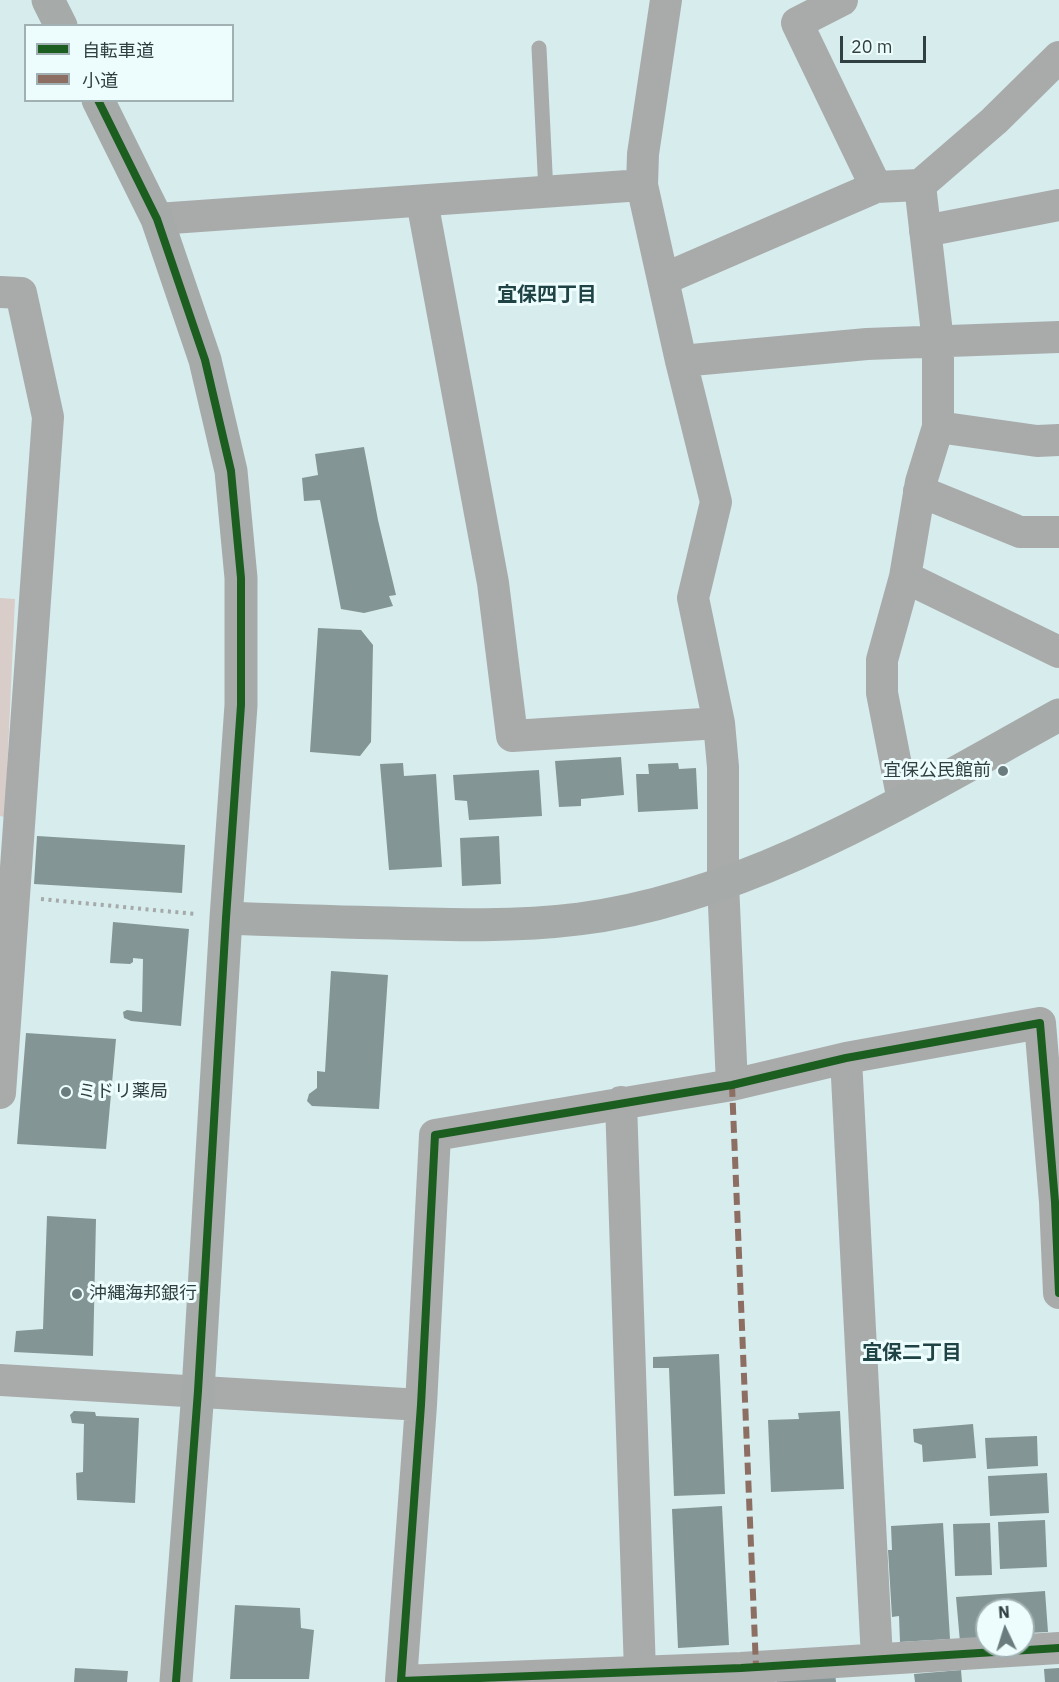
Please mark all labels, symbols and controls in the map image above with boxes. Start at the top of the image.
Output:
legend [24,24,234,102]
scale bar [843,24,928,62]
text: 20 m [851,35,893,58]
text: 自転車道 [82,39,154,62]
text: 小道 [82,69,118,92]
district label: 宜保四丁目 [497,283,597,307]
place label: 宜保公民館前 [883,760,991,782]
marker: 宜保公民館前 [996,764,1010,778]
place label: ミドリ薬局 [78,1081,168,1103]
marker: ミドリ薬局 [59,1085,73,1099]
place label: 沖縄海邦銀行 [89,1283,197,1305]
marker: 沖縄海邦銀行 [70,1287,84,1301]
district label: 宜保二丁目 [862,1341,962,1365]
north arrow [975,1598,1035,1658]
text: N [997,1602,1010,1622]

